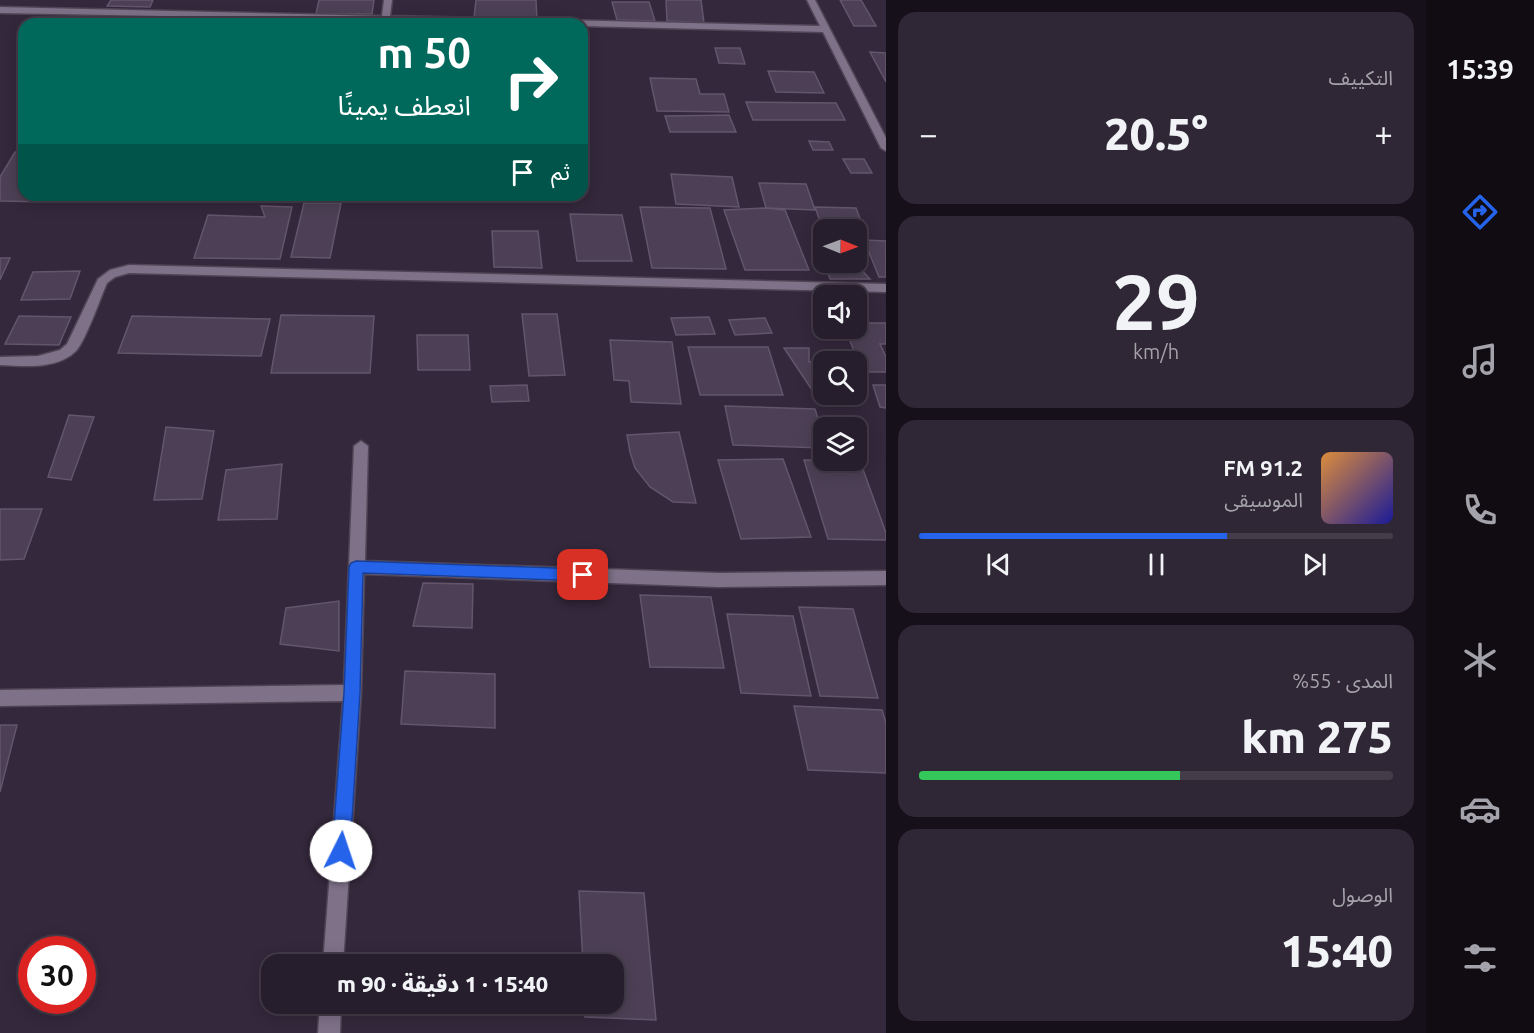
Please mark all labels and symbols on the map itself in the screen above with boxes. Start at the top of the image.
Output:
north arrow [813,219,867,273]
pin [557,549,608,600]
position arrow [309,819,373,883]
speed limit sign: 30 [18,936,96,1014]

